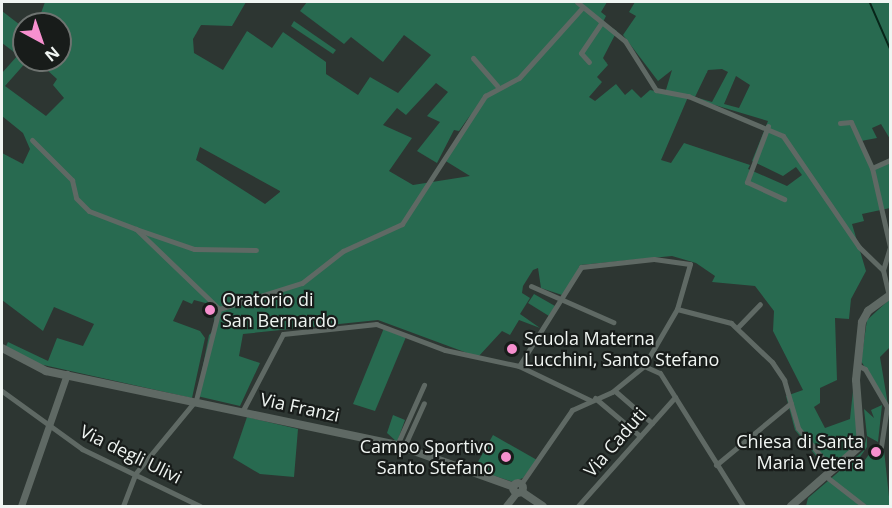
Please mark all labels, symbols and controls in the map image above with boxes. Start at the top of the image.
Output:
north arrow [12,12,72,72]
text: N [40,42,64,67]
place label: Oratorio di San Bernardo [222,289,337,332]
marker: Oratorio di San Bernardo [203,303,217,317]
place label: Scuola Materna Lucchini, Santo Stefano [524,328,719,370]
marker: Scuola Materna Lucchini, Santo Stefano [505,342,519,356]
street label: Via Franzi [258,388,342,426]
street label: Via Caduti [579,403,651,481]
street label: Via degli Ulivi [77,420,185,488]
place label: Chiesa di Santa Maria Vetera [736,431,864,474]
place label: Campo Sportivo Santo Stefano [360,436,494,478]
marker: Chiesa di Santa Maria Vetera [869,445,883,459]
marker: Campo Sportivo Santo Stefano [499,450,513,464]

